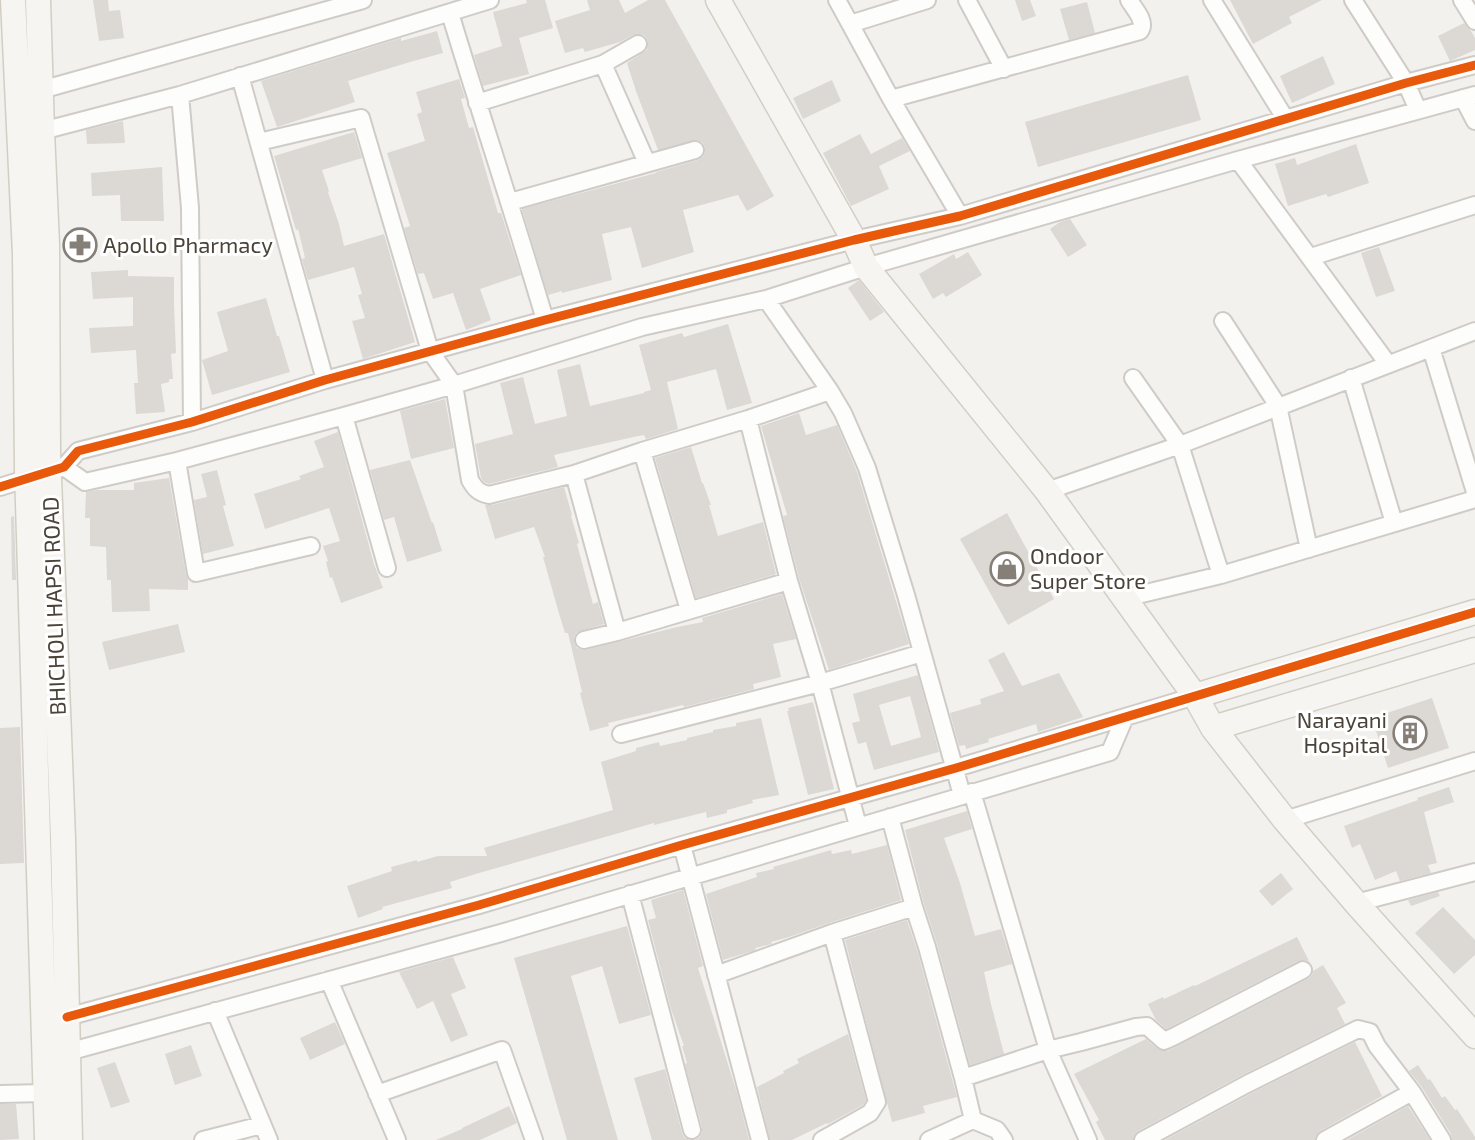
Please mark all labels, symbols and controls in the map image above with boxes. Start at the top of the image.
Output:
pharmacy icon: Apollo Pharmacy [62,227,98,263]
place label: Apollo Pharmacy [103,231,273,257]
street label: BHICHOLI HAPSI ROAD [36,496,70,716]
place label: Ondoor Super Store [1030,542,1146,593]
shop icon: Ondoor Super Store [989,551,1025,587]
place label: Narayani Hospital [1297,706,1387,757]
building icon: Narayani Hospital [1392,715,1428,751]

